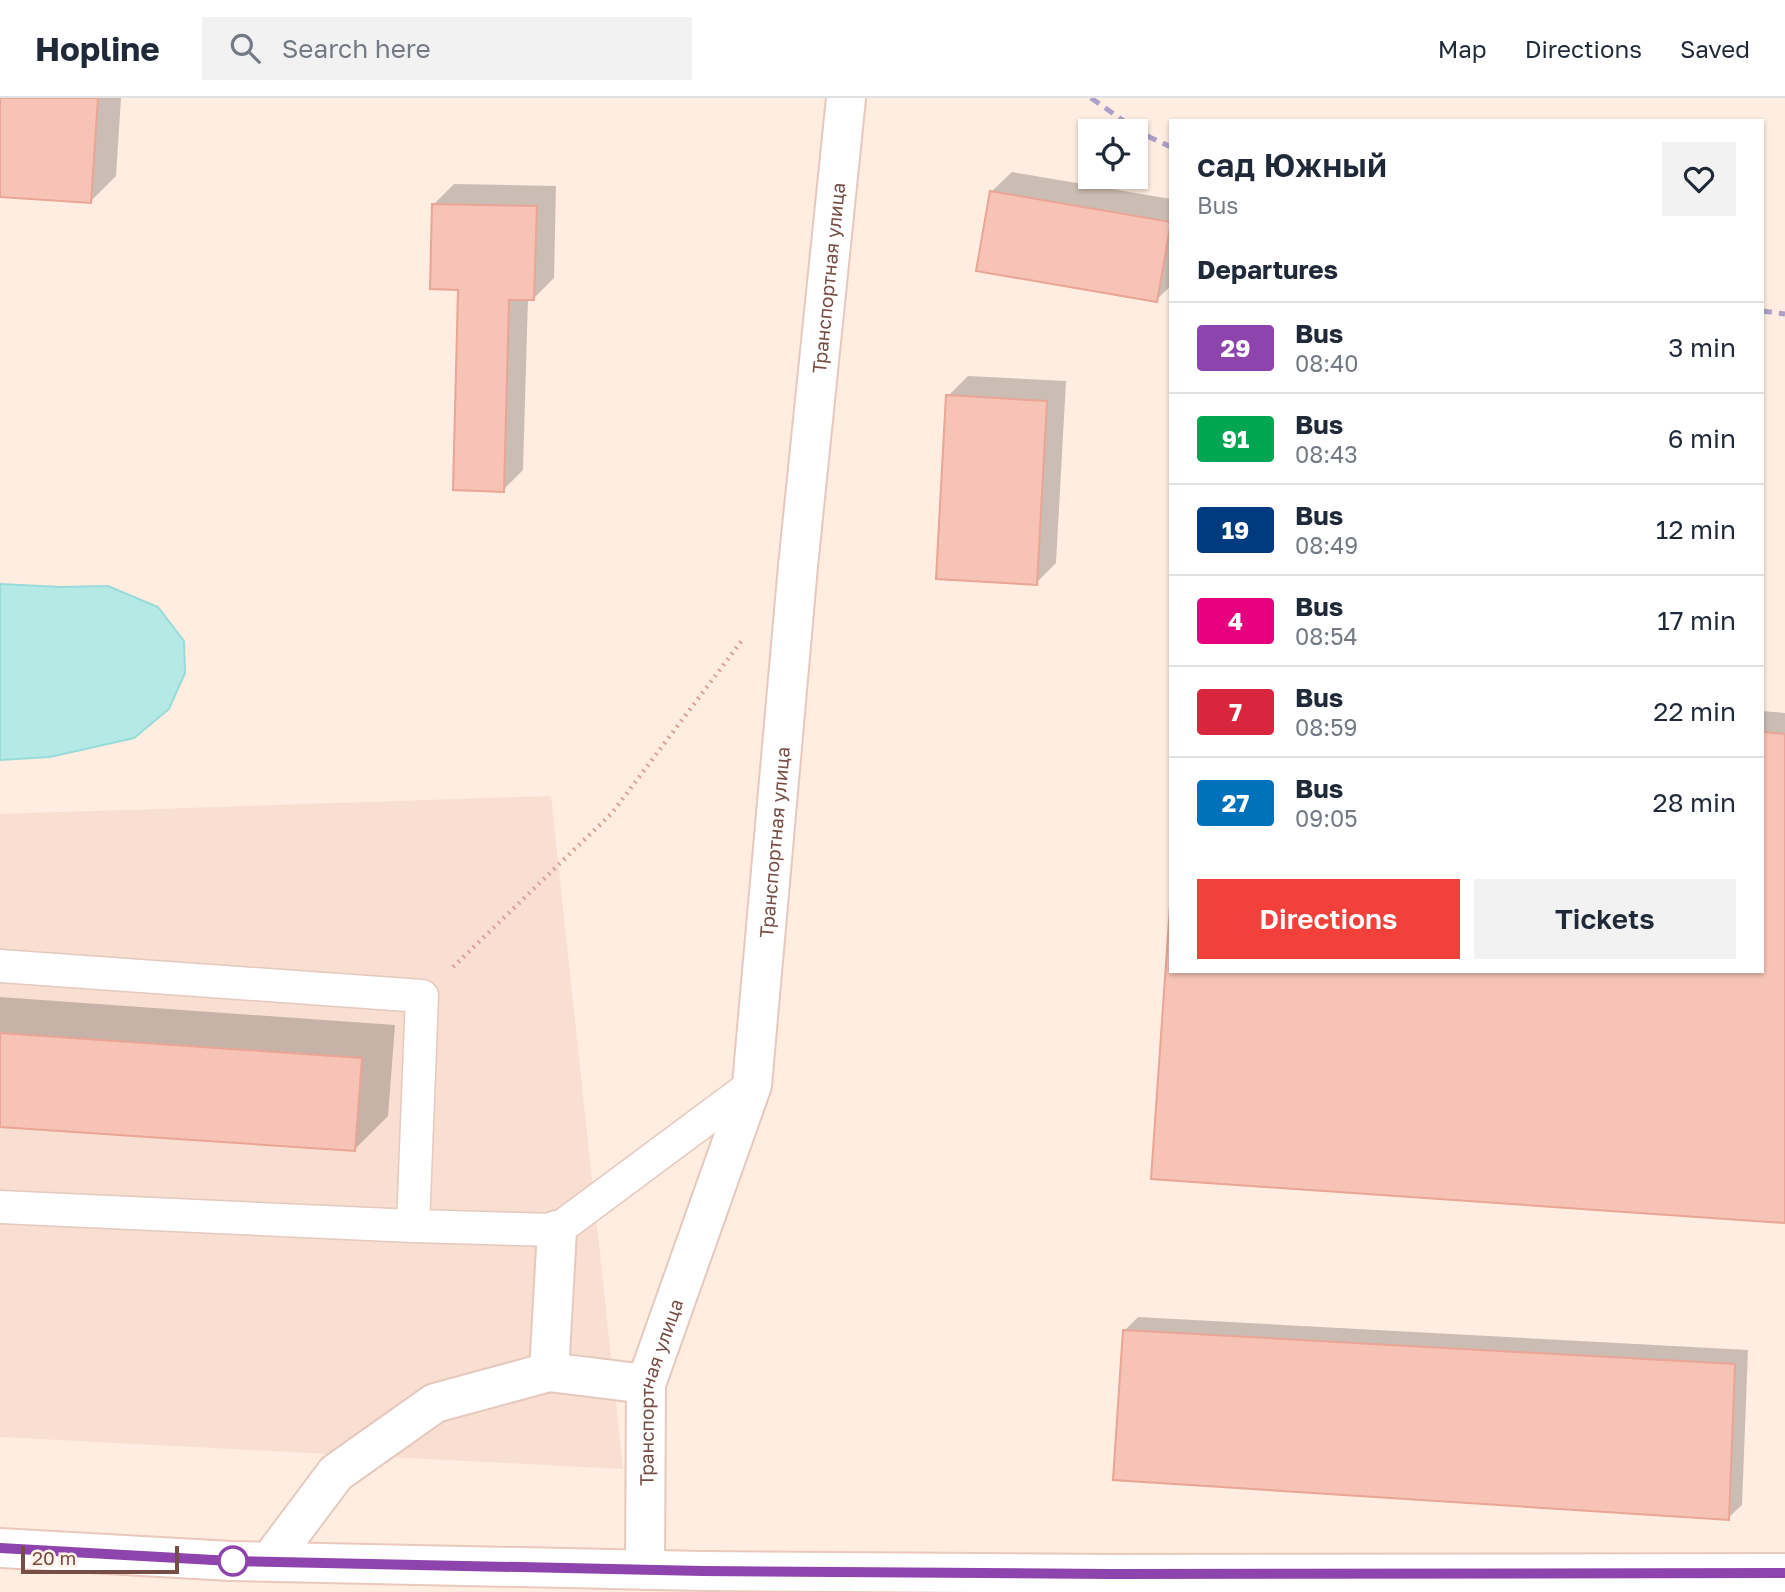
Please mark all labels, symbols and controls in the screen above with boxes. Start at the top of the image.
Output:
search box [202,17,692,80]
text: Hopline [35,29,160,68]
icon: search [226,29,264,67]
text: Search here [282,33,431,64]
text: Map [1438,34,1487,63]
text: Directions [1525,34,1642,63]
text: Saved [1680,34,1750,63]
map controls [1078,119,1148,189]
button: locate [1078,119,1148,189]
button: heart [1662,142,1736,216]
text: сад Южный [1197,145,1387,184]
street label: Транспортная улица [806,181,849,374]
text: Bus [1197,191,1239,219]
text: Departures [1197,254,1338,285]
text: Bus [1295,318,1343,349]
text: 3 min [1668,332,1736,363]
text: 29 [1221,333,1250,362]
text: 08:40 [1295,349,1358,377]
text: Bus [1295,409,1343,440]
text: 6 min [1668,423,1736,454]
text: 91 [1222,424,1249,453]
text: 08:43 [1295,440,1358,468]
text: Bus [1295,500,1343,531]
text: 12 min [1656,514,1736,545]
text: 19 [1222,515,1249,544]
text: 08:49 [1295,531,1358,559]
text: Bus [1295,591,1343,622]
text: 17 min [1657,605,1736,636]
text: 4 [1228,606,1243,635]
text: 08:54 [1295,622,1358,650]
text: Bus [1295,682,1343,713]
text: 22 min [1653,696,1736,727]
text: 7 [1229,697,1242,726]
text: 08:59 [1295,713,1357,741]
street label: Транспортная улица [754,746,793,939]
text: Bus [1295,773,1343,804]
text: 28 min [1653,787,1736,818]
text: 27 [1222,788,1249,817]
text: 09:05 [1295,804,1358,832]
button: Directions [1197,879,1460,959]
button: Tickets [1474,879,1736,959]
street label: Транспортная улица [634,1295,687,1486]
scale bar [21,1543,178,1575]
text: 20 m [32,1546,76,1569]
unlabelled marker [218,1546,248,1576]

